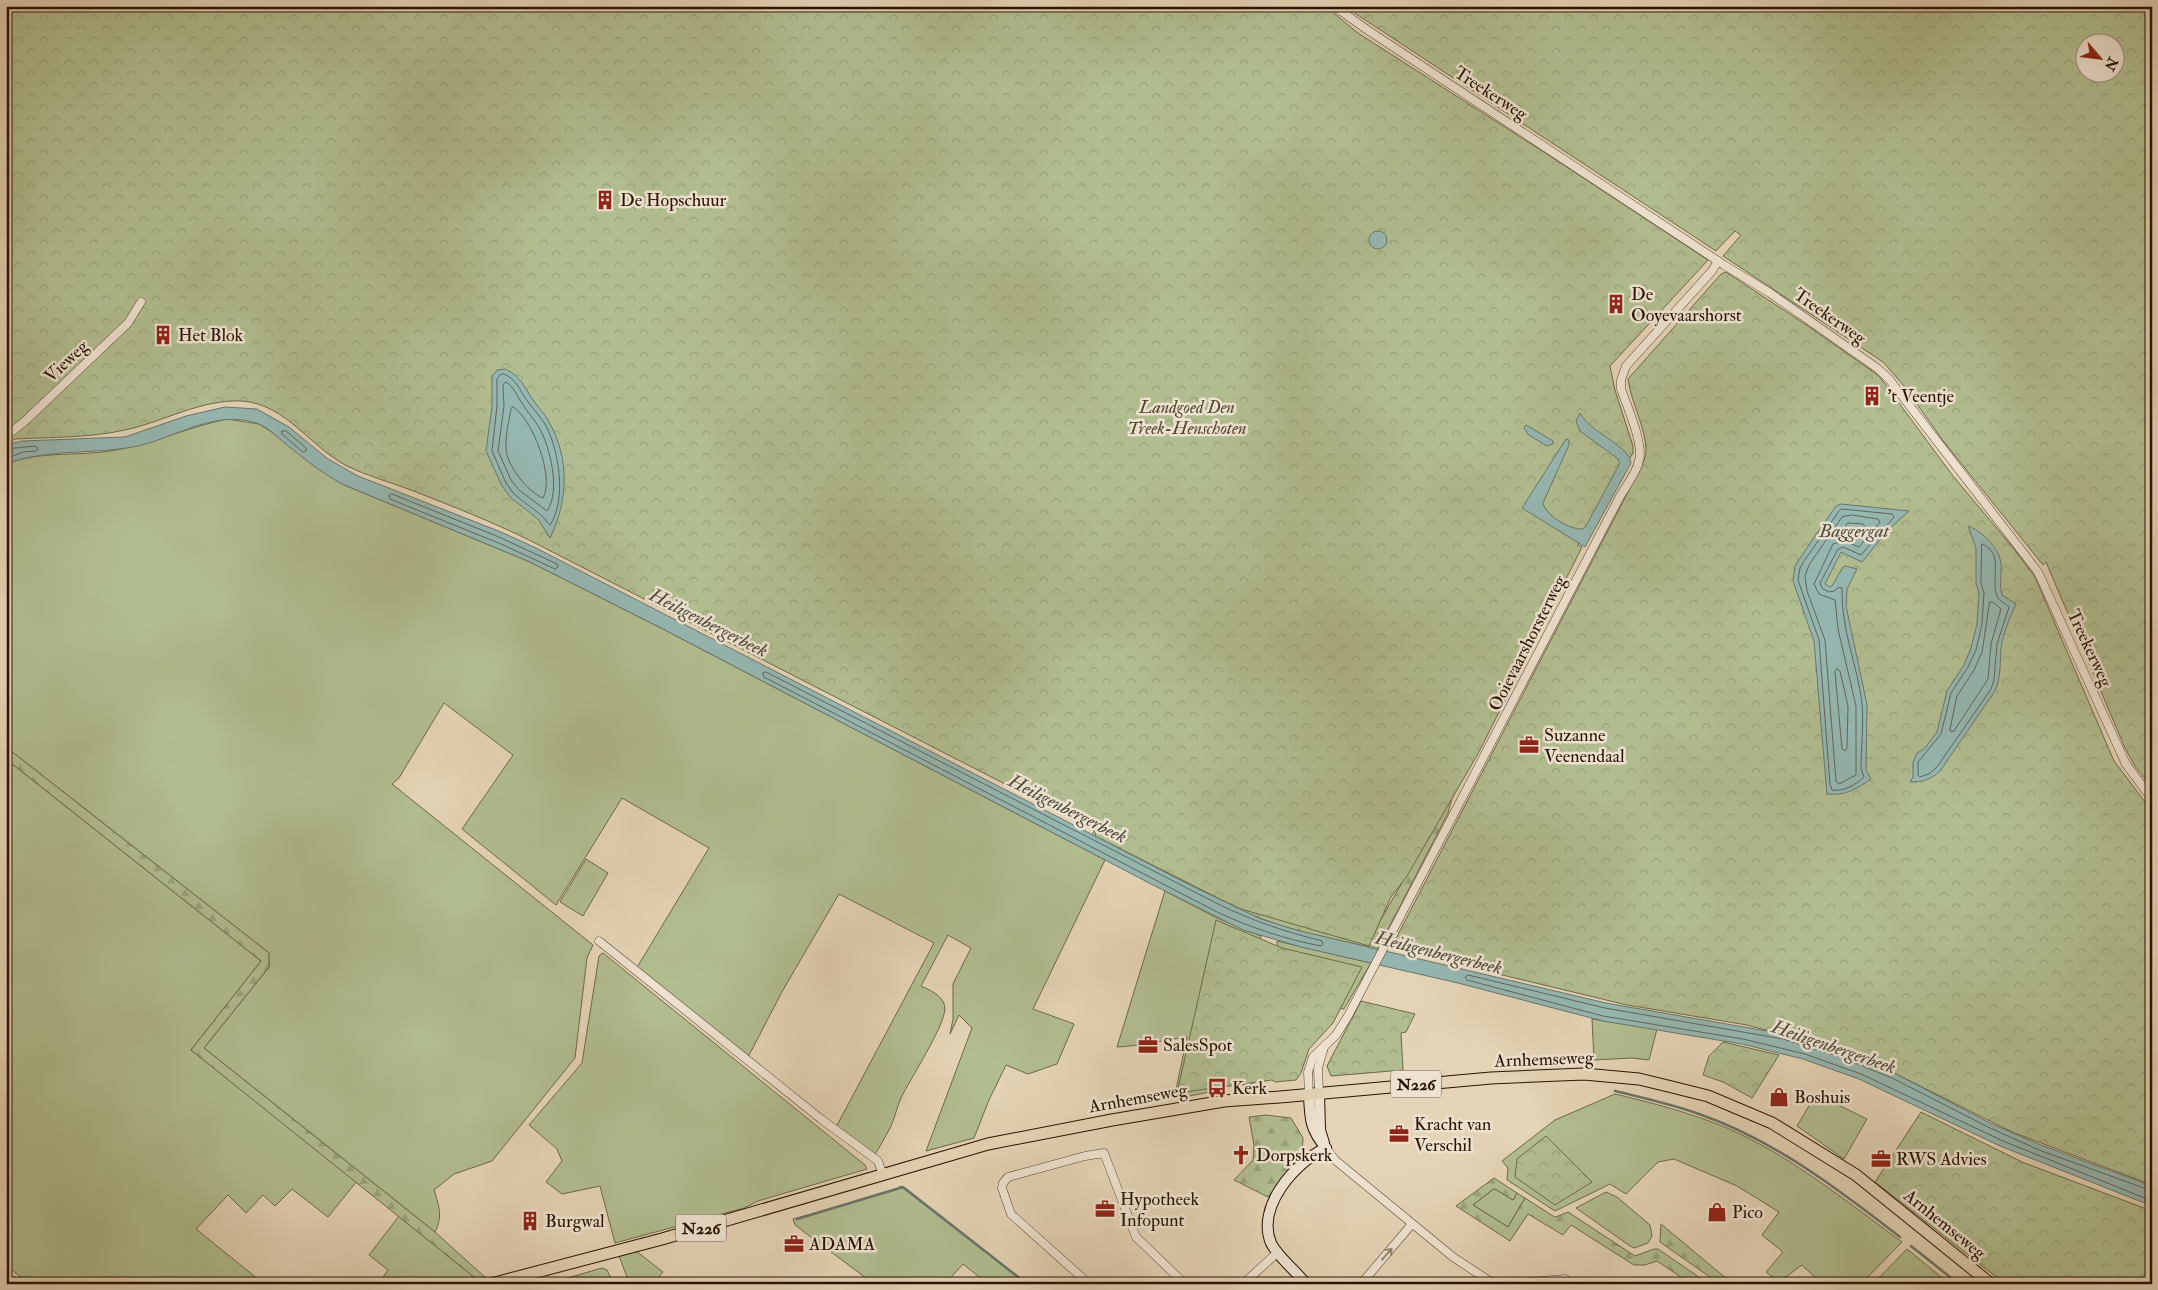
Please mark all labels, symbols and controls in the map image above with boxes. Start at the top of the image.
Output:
north arrow [2076,32,2126,82]
text: N [2100,53,2122,74]
street label: Treekerweg [1450,61,1533,126]
building icon: De Hopschuur [594,189,616,211]
place label: De Hopschuur [620,189,727,212]
place label: De Ooyevaarshorst [1631,283,1742,327]
street label: Treekerweg [1789,283,1871,350]
building icon: De Ooyevaarshorst [1605,293,1627,315]
building icon: Het Blok [152,324,174,346]
place label: Het Blok [178,324,244,347]
street label: Vieweg [39,334,94,388]
building icon: 't Veentje [1861,385,1883,407]
place label: 't Veentje [1887,385,1954,408]
park label: Landgoed Den Treek-Henschoten [1127,396,1247,440]
water label: Baggergat [1818,519,1891,543]
street label: Ooievaarshorsterweg [1483,571,1572,715]
water label: Heiligenbergerbeek [644,582,772,663]
street label: Treekerweg [2062,606,2118,692]
place label: Suzanne Veenendaal [1544,724,1625,768]
office icon: Suzanne Veenendaal [1518,734,1540,756]
water label: Heiligenbergerbeek [1003,768,1131,849]
water label: Heiligenbergerbeek [1372,925,1505,980]
water label: Heiligenbergerbeek [1767,1014,1899,1079]
office icon: SalesSpot [1137,1034,1159,1056]
place label: SalesSpot [1163,1034,1232,1057]
street label: Arnhemseweg [1493,1046,1595,1073]
road number: N226 [1391,1070,1441,1098]
bus stop icon: Kerk [1206,1077,1228,1099]
place label: Kerk [1232,1077,1268,1100]
street label: Arnhemseweg [1086,1078,1190,1119]
shop icon: Boshuis [1768,1086,1790,1108]
place label: Boshuis [1794,1086,1850,1109]
place label: Kracht van Verschil [1414,1113,1491,1157]
office icon: Kracht van Verschil [1388,1123,1410,1145]
church icon: Dorpskerk [1230,1144,1252,1166]
place label: Dorpskerk [1256,1144,1333,1167]
office icon: RWS Advies [1870,1148,1892,1170]
place label: RWS Advies [1896,1148,1987,1171]
street label: Arnhemseweg [1898,1184,1991,1265]
place label: Hypotheek Infopunt [1120,1188,1200,1232]
office icon: Hypotheek Infopunt [1094,1198,1116,1220]
shop icon: Pico [1706,1201,1728,1223]
place label: Pico [1732,1201,1763,1224]
building icon: Burgwal [519,1210,541,1232]
place label: Burgwal [545,1210,605,1233]
road number: N226 [676,1214,726,1242]
office icon: ADAMA [783,1233,805,1255]
place label: ADAMA [808,1233,876,1256]
one-way arrow [1381,1247,1392,1260]

